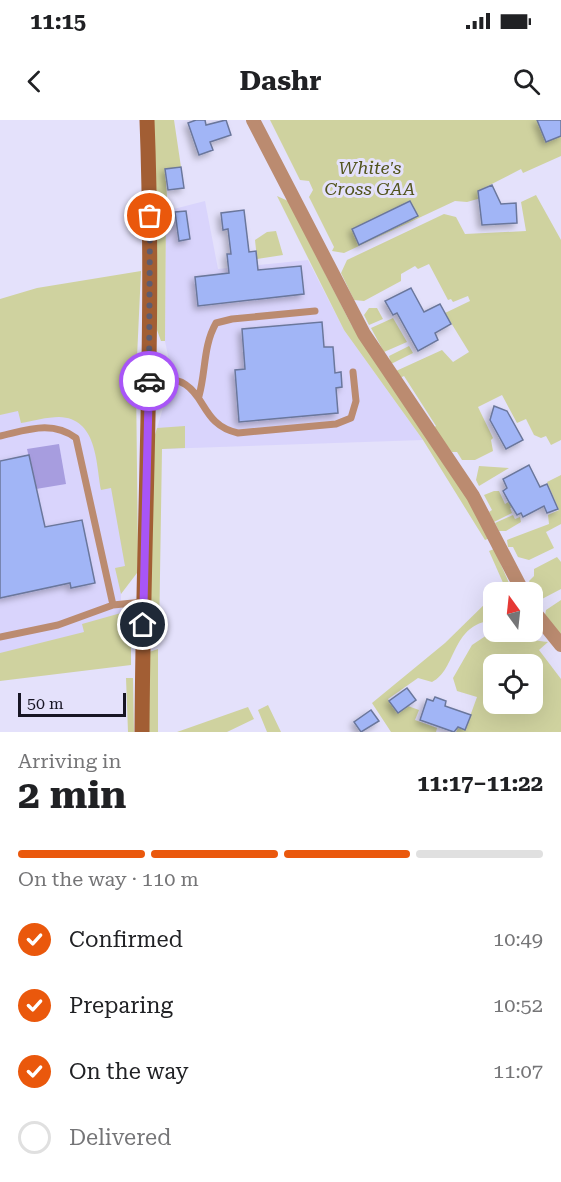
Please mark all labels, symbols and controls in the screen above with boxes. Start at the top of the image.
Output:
text: 11:15 [30,9,86,34]
icon: back [18,65,51,98]
text: Dashr [240,65,321,97]
icon: search [510,65,543,98]
park label: White's Cross GAA [325,157,415,199]
pin [124,190,175,241]
icon: bag [133,199,166,232]
courier [119,351,179,411]
icon: car [133,365,166,398]
north arrow [483,582,543,642]
map controls [483,582,543,714]
pin [117,599,168,650]
icon: home [126,608,159,641]
button: locate [483,654,543,714]
scale bar [18,690,126,718]
text: 50 m [27,694,64,713]
text: Arriving in [18,749,121,773]
text: 11:17–11:22 [417,771,543,796]
text: 2 min [18,772,126,818]
text: On the way · 110 m [18,867,199,891]
icon: check [18,923,51,956]
text: Confirmed [69,927,183,952]
text: 10:49 [493,927,543,951]
icon: check [18,989,51,1022]
text: Preparing [69,993,173,1018]
text: 10:52 [493,993,543,1017]
icon: check [18,1055,51,1088]
text: On the way [69,1059,189,1084]
text: 11:07 [493,1059,543,1083]
text: Delivered [69,1125,171,1150]

